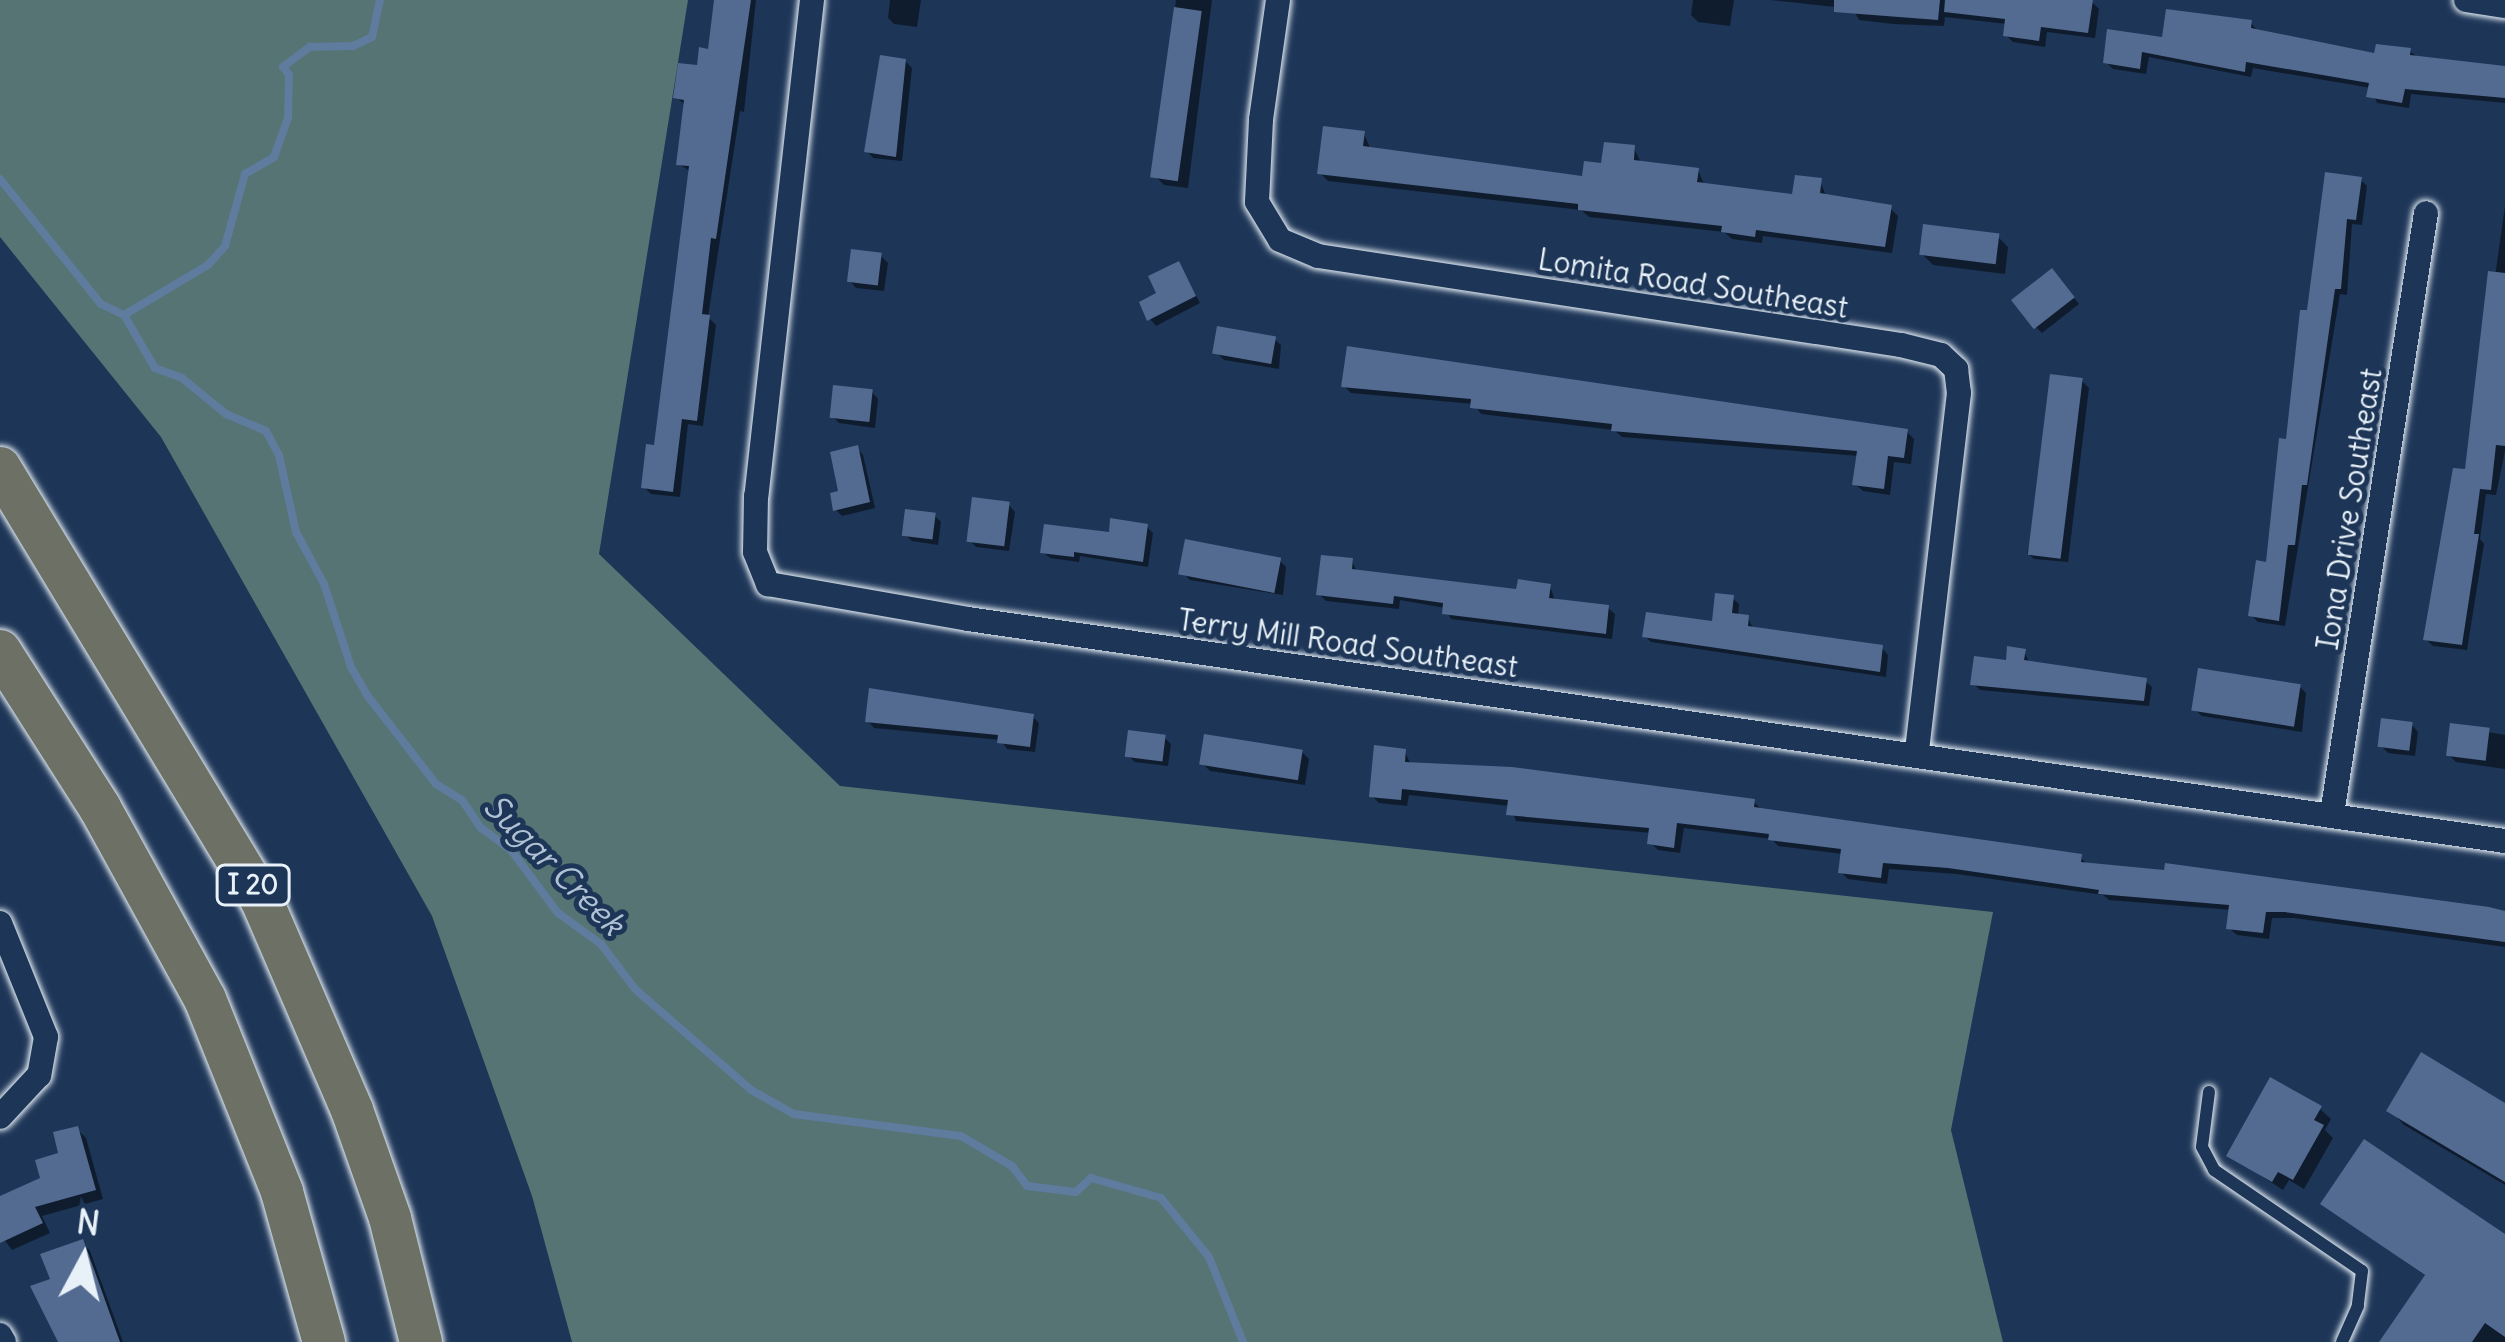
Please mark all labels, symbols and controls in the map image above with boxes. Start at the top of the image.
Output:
street label: Lomita Road Southeast [1535,241,1851,325]
street label: Iona Drive Southeast [2309,366,2389,652]
street label: Terry Mill Road Southeast [1176,601,1520,685]
water label: Sugar Creek [475,786,633,944]
road number: I 20 [214,864,292,906]
north arrow [24,1198,144,1318]
text: N [75,1200,102,1245]

